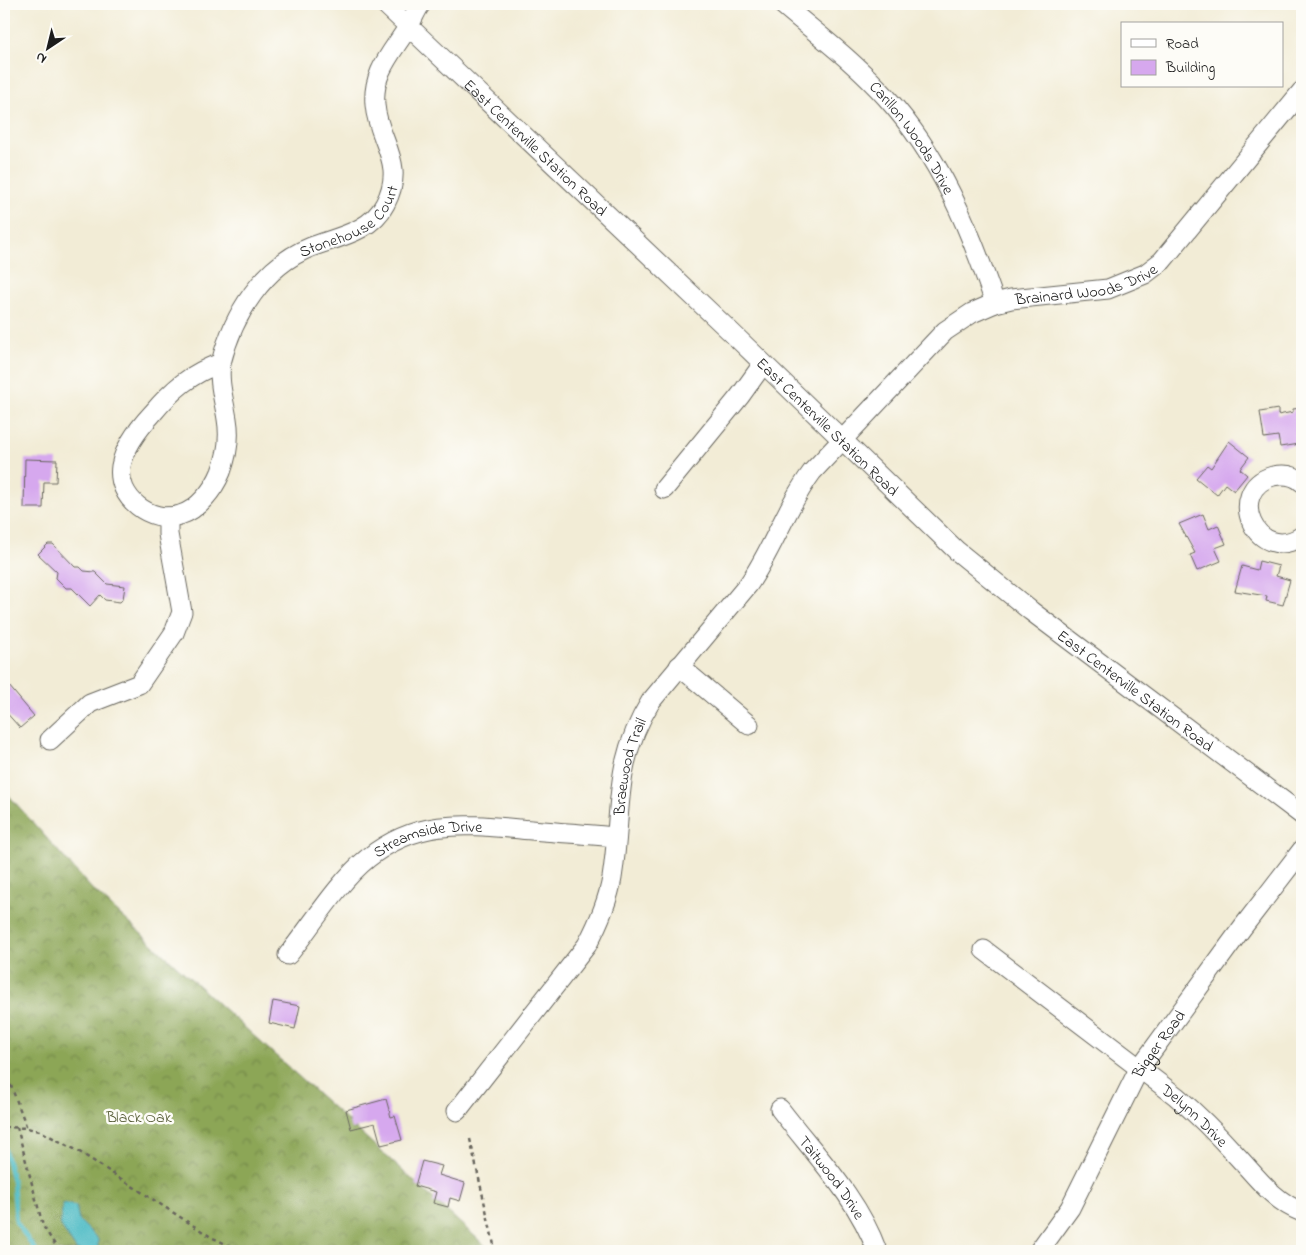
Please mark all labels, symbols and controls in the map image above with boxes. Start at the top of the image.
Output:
north arrow [22,22,72,72]
legend [1121,22,1284,88]
text: Road [1166,33,1199,55]
text: N [32,46,51,69]
text: Building [1165,57,1215,80]
street label: East Centerville Station Road [457,74,612,223]
street label: Carillon Woods Drive [863,76,960,200]
street label: Stonehouse Court [296,182,406,265]
street label: Brainard Woods Drive [1013,258,1164,313]
street label: East Centerville Station Road [750,353,904,503]
street label: East Centerville Station Road [1051,625,1218,758]
street label: Braewood Trail [608,714,654,817]
street label: Streamside Drive [369,816,484,865]
street label: Bigger Road [1126,1005,1192,1083]
street label: Delynn Drive [1155,1078,1233,1154]
park label: Black Oak [105,1106,173,1130]
street label: Taitwood Drive [792,1131,871,1225]

